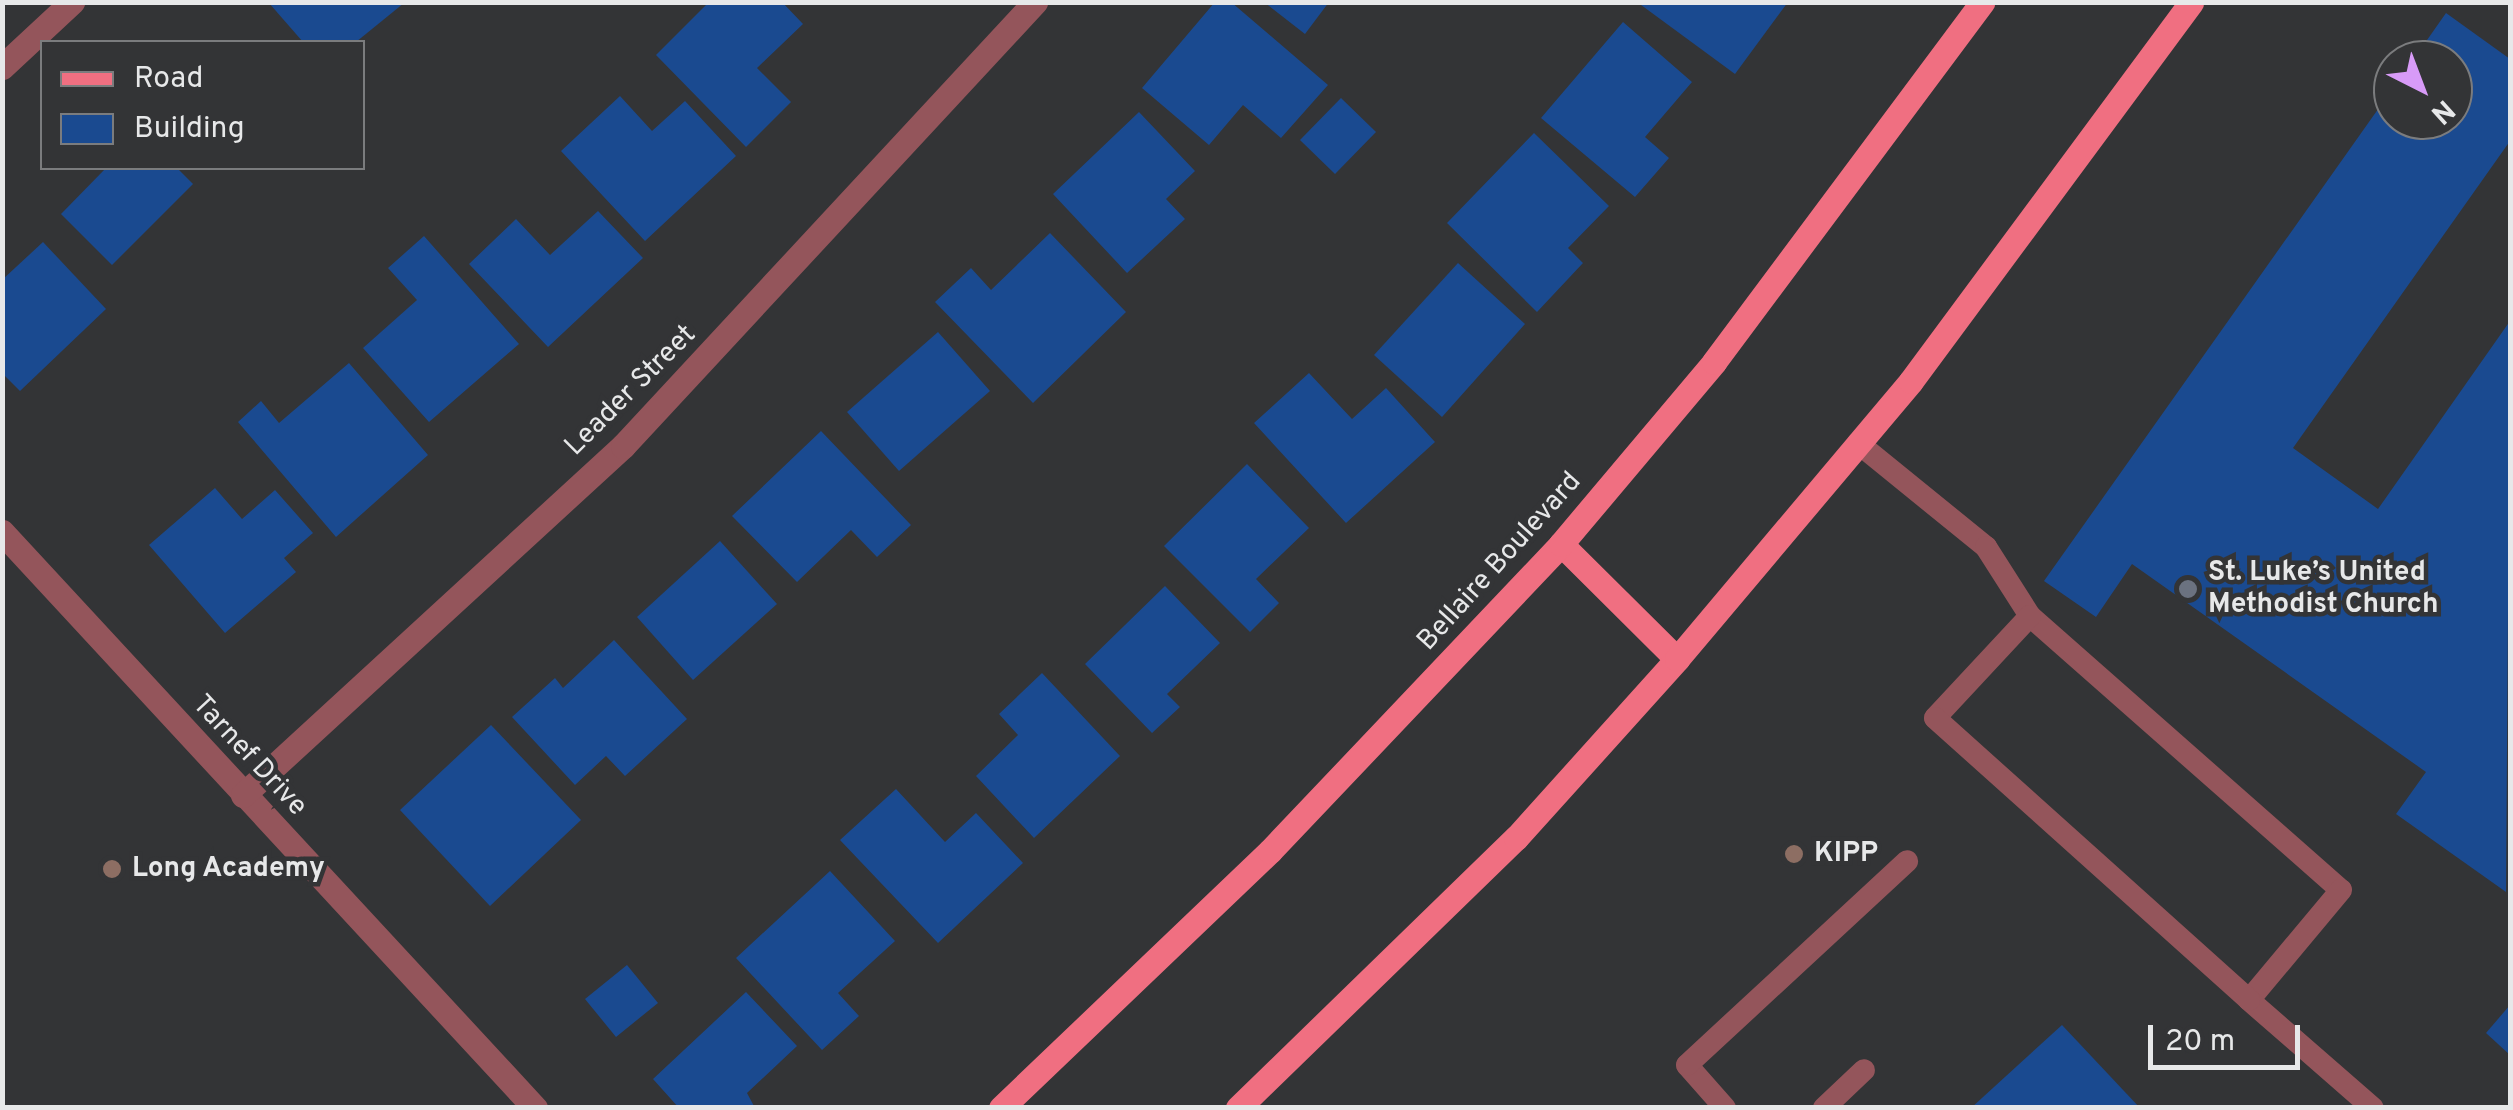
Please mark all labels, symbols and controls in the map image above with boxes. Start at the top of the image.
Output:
legend [40,40,365,170]
north arrow [2373,40,2473,140]
text: Road [134,61,203,98]
text: N [2422,91,2461,131]
text: Building [134,111,245,148]
street label: Leader Street [559,319,703,463]
street label: Bellaire Boulevard [1411,466,1589,658]
place label: St. Luke’s United Methodist Church [2208,556,2438,622]
marker: St. Luke’s United Methodist Church [2177,578,2199,600]
street label: Tarnef Drive [184,688,314,824]
place label: KIPP [1814,837,1878,871]
marker: KIPP [1783,843,1805,865]
place label: Long Academy [132,852,326,886]
marker: Long Academy [101,858,123,880]
scale bar [2153,1005,2306,1067]
text: 20 m [2165,1024,2235,1061]

